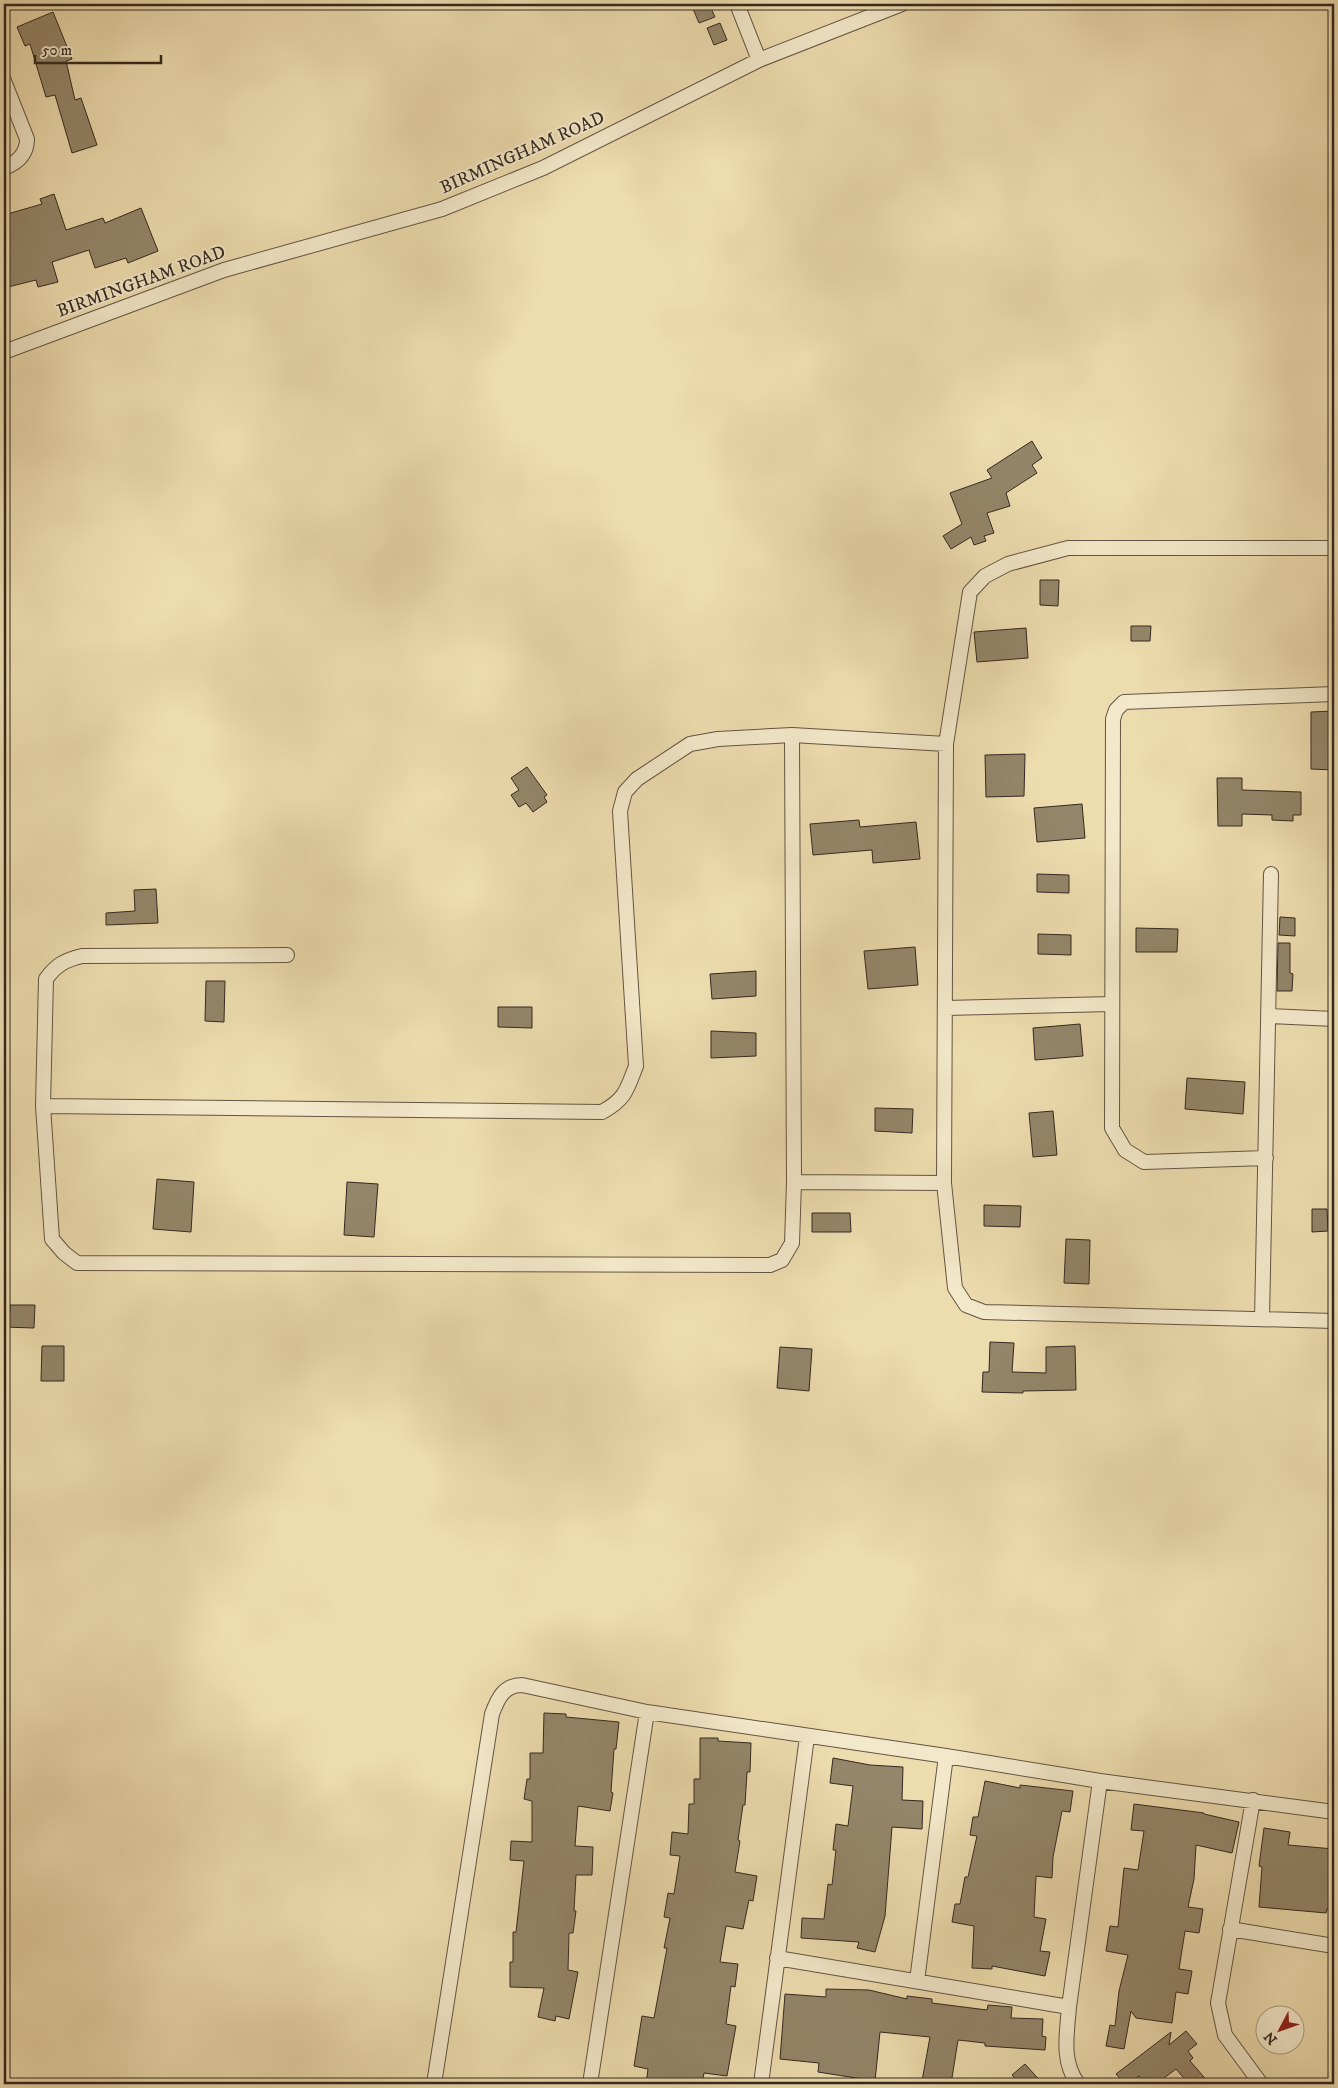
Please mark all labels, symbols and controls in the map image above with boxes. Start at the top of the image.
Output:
scale bar [35,32,161,64]
text: 50 m [42,41,72,60]
street label: BIRMINGHAM ROAD [437,107,608,199]
street label: BIRMINGHAM ROAD [54,241,229,323]
north arrow [1256,2006,1306,2056]
text: N [1260,2027,1282,2048]

